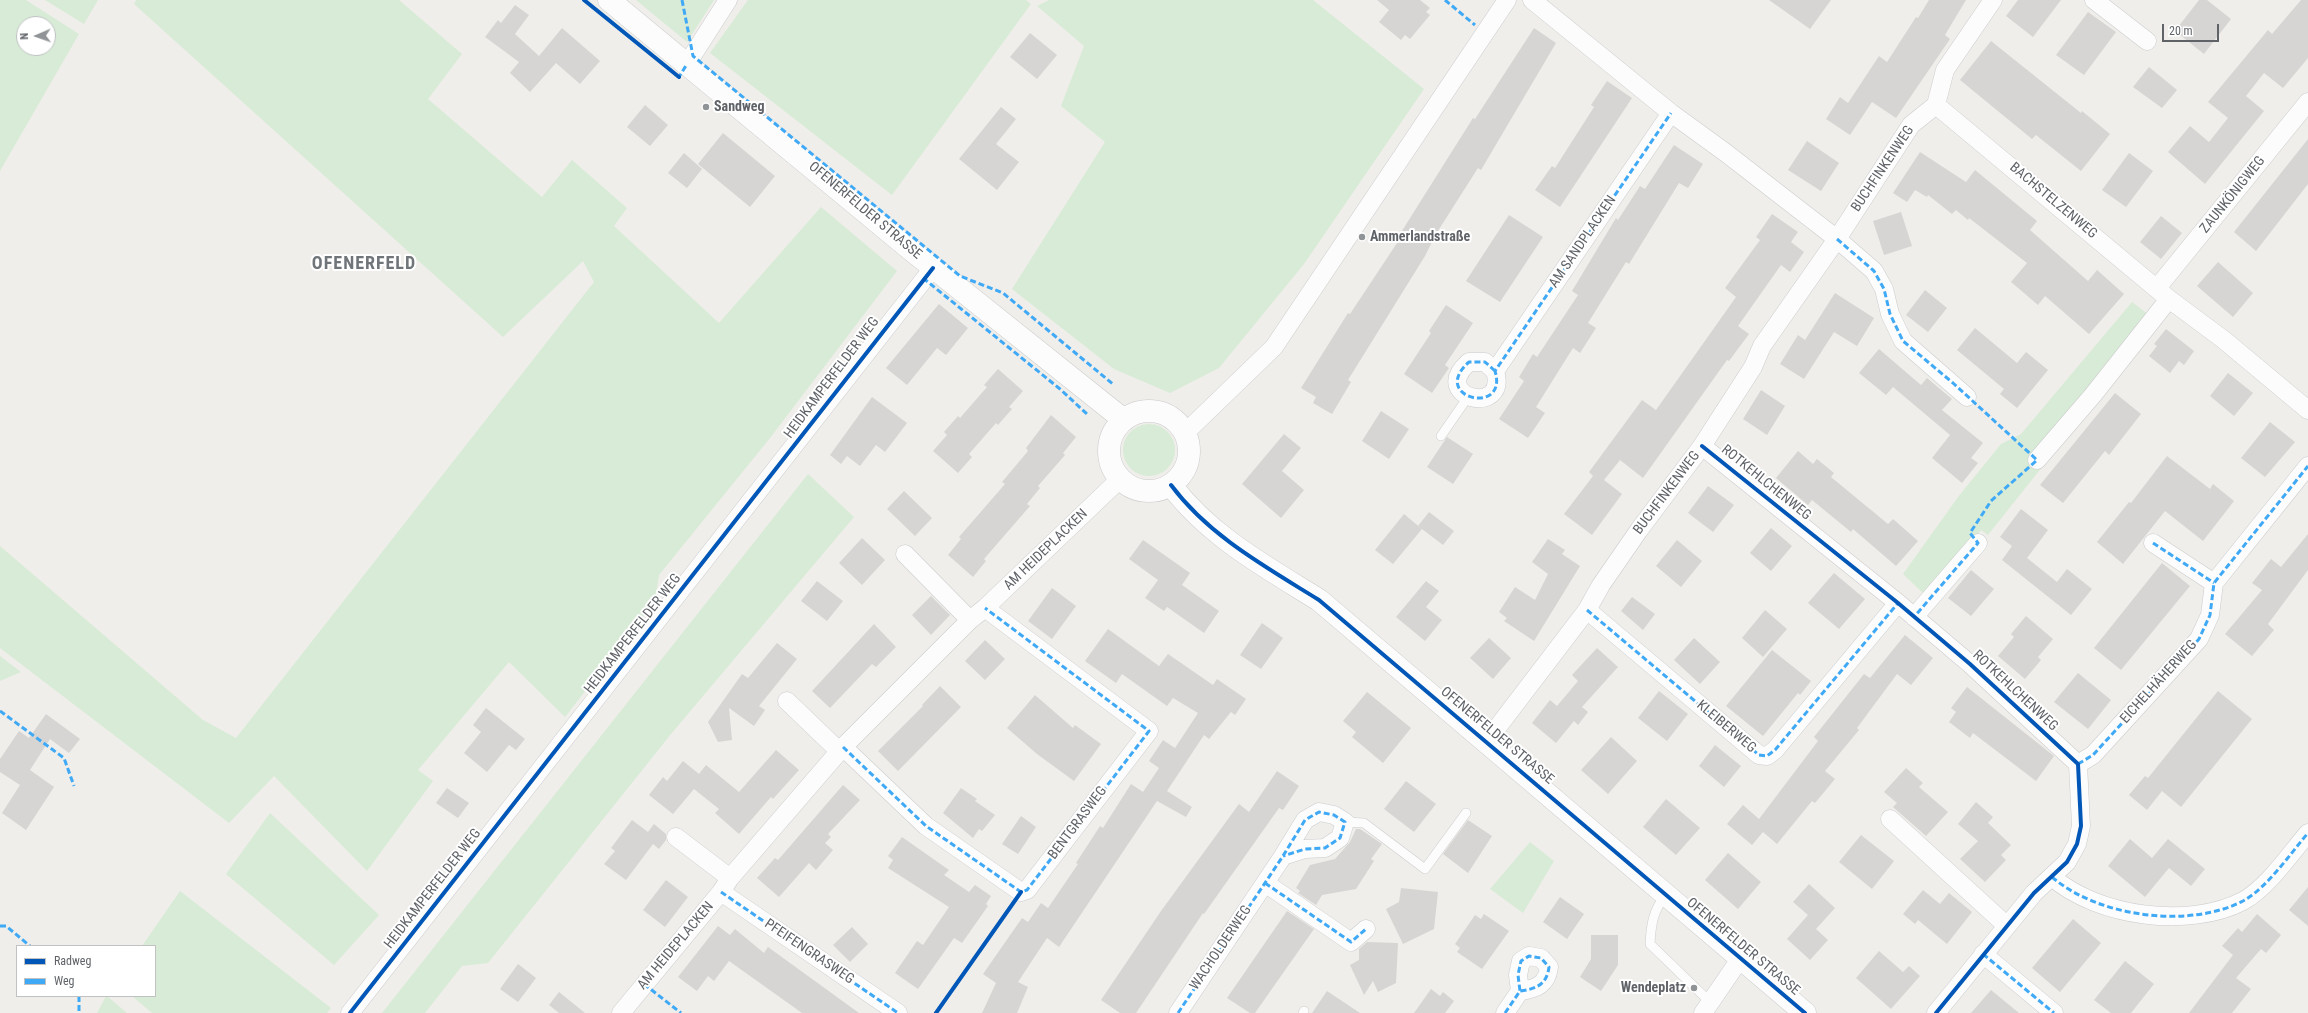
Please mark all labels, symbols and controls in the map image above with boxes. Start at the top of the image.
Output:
north arrow [16,16,56,56]
scale bar [2164,16,2221,42]
text: 20 m [2169,24,2193,38]
text: N [18,33,31,40]
place label: Sandweg [714,99,765,115]
marker: Sandweg [701,102,711,112]
street label: BUCHFINKENWEG [1848,123,1918,215]
street label: ZAUNKÖNIGWEG [2197,153,2269,237]
street label: OFENERFELDER STRASSE [805,159,925,263]
street label: BACHSTELZENWEG [2006,159,2100,243]
street label: AM SANDPLACKEN [1546,193,1620,291]
place label: Ammerlandstraße [1370,229,1470,245]
marker: Ammerlandstraße [1357,232,1367,242]
district label: OFENERFELD [312,253,416,275]
street label: HEIDKAMPERFELDER WEG [781,314,883,442]
street label: ROTKEHLCHENWEG [1718,442,1814,524]
street label: BUCHFINKENWEG [1630,448,1704,538]
street label: AM HEIDEPLACKEN [1001,506,1091,594]
street label: HEIDKAMPERFELDER WEG [581,571,685,697]
street label: EICHELHÄHERWEG [2117,637,2201,727]
street label: ROTKEHLCHENWEG [1969,647,2061,735]
street label: OFENERFELDER STRASSE [1437,684,1557,788]
street label: KLEIBERWEG [1693,697,1759,757]
street label: BENTGRASWEG [1045,783,1111,863]
street label: HEIDKAMPERFELDER WEG [381,826,485,952]
street label: OFENERFELDER STRASSE [1683,895,1803,999]
street label: AM HEIDEPLACKEN [634,899,718,993]
street label: WACHOLDERWEG [1187,903,1255,993]
street label: PFEIFENGRASWEG [761,916,857,988]
legend [16,945,156,997]
text: Radweg [54,954,91,968]
text: Weg [54,974,75,988]
place label: Wendeplatz [1621,980,1686,996]
marker: Wendeplatz [1689,983,1699,993]

